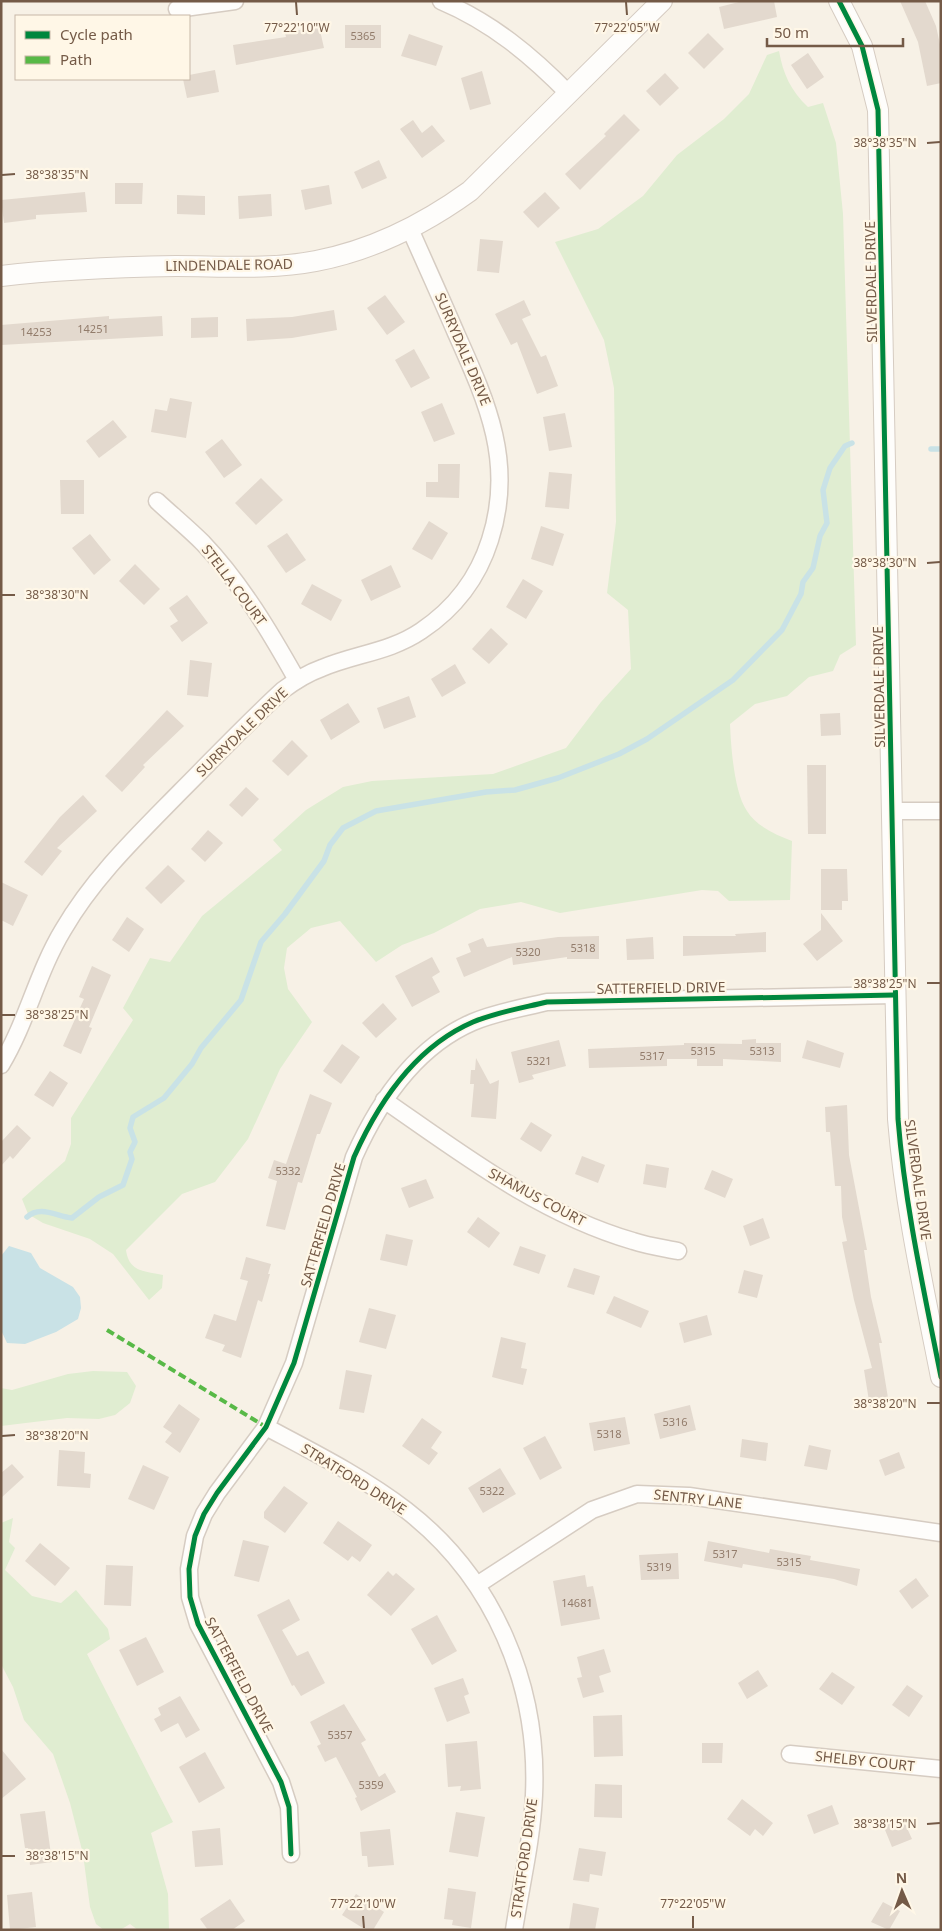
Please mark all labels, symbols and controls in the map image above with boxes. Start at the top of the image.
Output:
legend [15,15,190,80]
scale bar [767,15,903,47]
text: 77°22'10"W [264,19,330,36]
text: 77°22'05"W [594,19,660,36]
text: 50 m [774,22,809,42]
text: Cycle path [60,24,133,44]
house number: 5365 [350,28,376,43]
text: Path [60,49,92,69]
text: 38°38'35"N [853,134,917,151]
text: 38°38'35"N [25,166,89,183]
street label: SILVERDALE DRIVE [860,221,881,343]
street label: LINDENDALE ROAD [165,254,293,275]
street label: SURRYDALE DRIVE [431,290,496,408]
house number: 14251 [77,321,109,336]
house number: 14253 [20,324,52,339]
street label: STELLA COURT [198,540,271,629]
text: 38°38'30"N [853,554,917,571]
text: 38°38'30"N [25,586,89,603]
street label: SILVERDALE DRIVE [868,626,889,748]
street label: SURRYDALE DRIVE [192,683,292,780]
house number: 5318 [570,940,596,955]
house number: 5320 [515,944,541,959]
text: 38°38'25"N [853,975,917,992]
street label: SATTERFIELD DRIVE [596,977,726,998]
text: 38°38'25"N [25,1006,89,1023]
house number: 5315 [690,1043,716,1058]
house number: 5313 [749,1043,775,1058]
house number: 5317 [639,1048,665,1063]
house number: 5321 [526,1053,552,1068]
street label: SILVERDALE DRIVE [901,1118,936,1242]
street label: SATTERFIELD DRIVE [296,1160,349,1289]
house number: 5332 [275,1163,301,1178]
street label: SHAMUS COURT [485,1163,589,1230]
text: 38°38'20"N [853,1395,917,1412]
house number: 5316 [662,1414,688,1429]
house number: 5318 [596,1426,622,1441]
text: 38°38'20"N [25,1427,89,1444]
street label: STRATFORD DRIVE [298,1439,410,1519]
house number: 5322 [479,1483,505,1498]
street label: SENTRY LANE [653,1484,743,1513]
house number: 5317 [712,1546,738,1561]
house number: 5315 [776,1554,802,1569]
house number: 5319 [646,1559,672,1574]
house number: 14681 [561,1595,593,1610]
street label: SATTERFIELD DRIVE [201,1613,278,1736]
house number: 5357 [327,1727,353,1742]
street label: SHELBY COURT [814,1746,916,1775]
house number: 5359 [358,1777,384,1792]
street label: STRATFORD DRIVE [506,1797,541,1919]
text: 38°38'15"N [853,1815,917,1832]
text: 38°38'15"N [25,1847,89,1864]
north arrow [877,1866,927,1916]
text: N [896,1868,908,1887]
text: 77°22'10"W [330,1895,396,1912]
text: 77°22'05"W [660,1895,726,1912]

